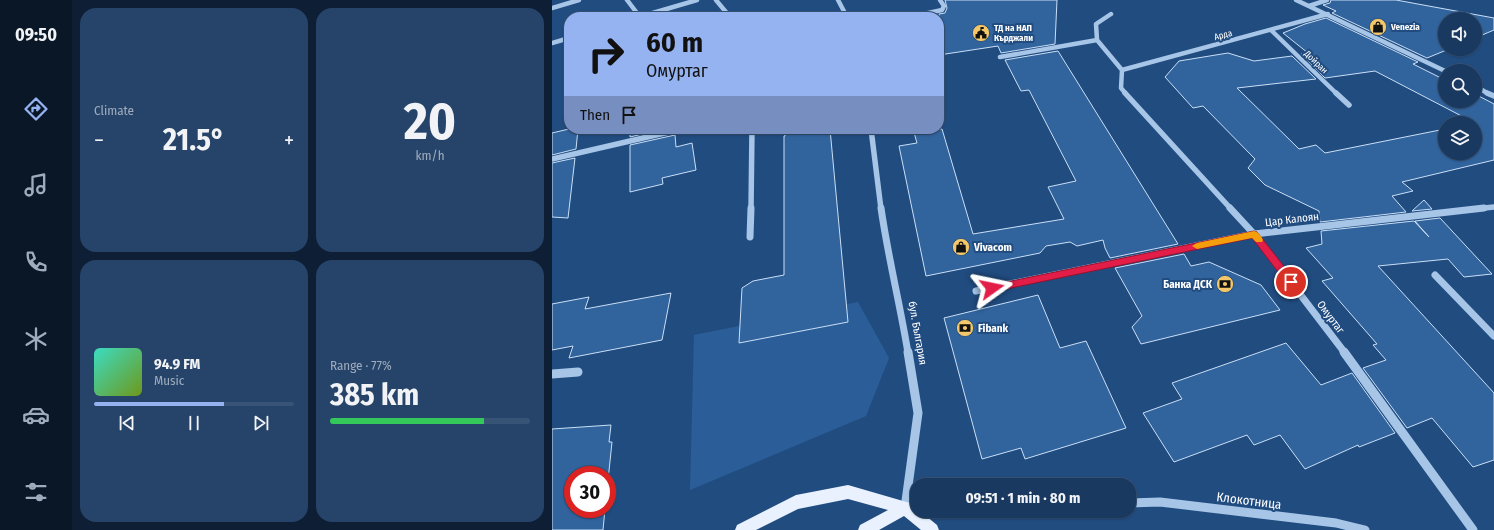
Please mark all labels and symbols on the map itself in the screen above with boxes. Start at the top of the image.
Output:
shop icon: Venezia [1368,17,1388,37]
place label: Venezia [1390,22,1420,32]
public building icon: ТД на НАП Кърджали [971,23,991,43]
place label: ТД на НАП Кърджали [994,23,1033,43]
street label: Арда [1213,28,1234,42]
street label: Дойран [1302,48,1330,76]
street label: Цар Калоян [1264,210,1320,229]
shop icon: Vivacom [951,237,971,257]
place label: Vivacom [973,241,1012,254]
pin [1274,265,1308,299]
position arrow [971,267,1013,309]
bank icon: Банка ДСК [1215,274,1235,294]
place label: Банка ДСК [1163,278,1213,291]
street label: Омуртаг [1314,298,1348,337]
street label: бул. България [906,300,930,366]
bank icon: Fibank [955,318,975,338]
place label: Fibank [978,322,1009,335]
speed limit sign: 30 [564,466,616,518]
street label: Клокотница [1216,489,1282,512]

